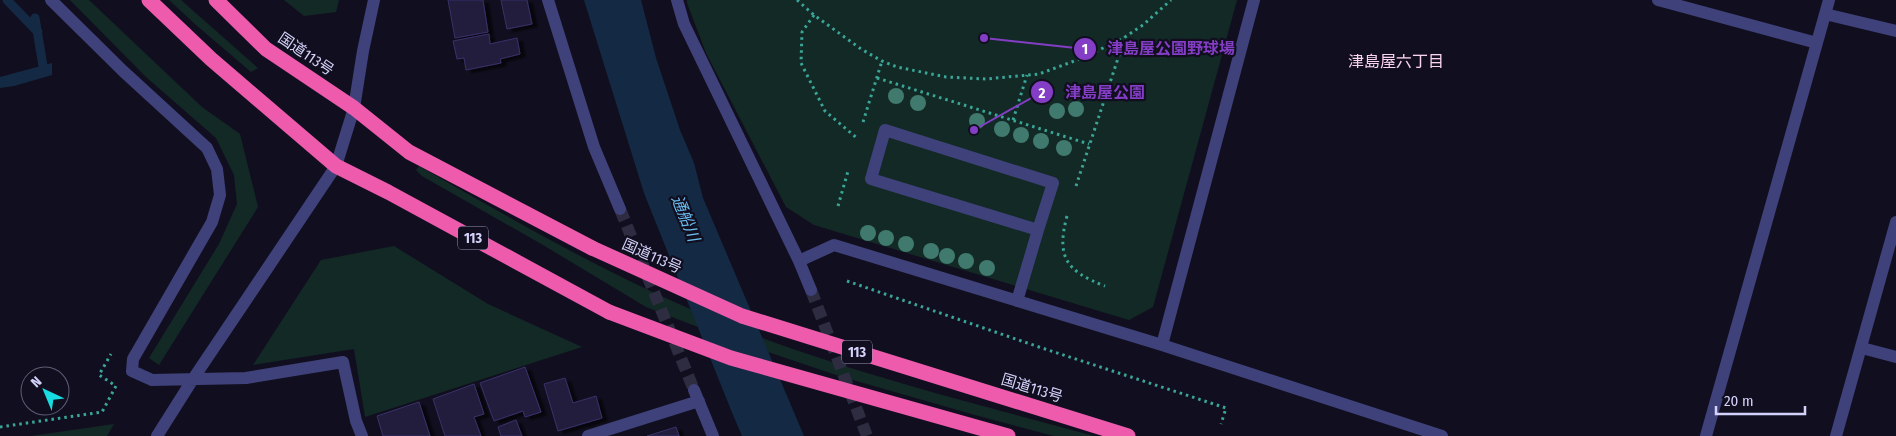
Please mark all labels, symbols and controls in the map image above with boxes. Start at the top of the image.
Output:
street label: 国道113号 [275,29,337,79]
callout: 津島屋公園野球場 [1072,33,1245,64]
text: 津島屋公園野球場 [1107,39,1235,58]
text: 1 [1082,40,1088,58]
district label: 津島屋六丁目 [1348,52,1444,71]
callout: 津島屋公園 [1030,77,1155,108]
text: 津島屋公園 [1065,83,1145,102]
text: 2 [1038,84,1046,102]
water label: 通船川 [668,192,704,246]
road number: 113 [458,227,488,250]
street label: 国道113号 [619,235,685,277]
road number: 113 [842,341,872,364]
north arrow [20,366,70,416]
street label: 国道113号 [999,370,1065,406]
text: N [27,373,45,391]
scale bar [1716,384,1805,416]
text: 20 m [1724,392,1754,410]

